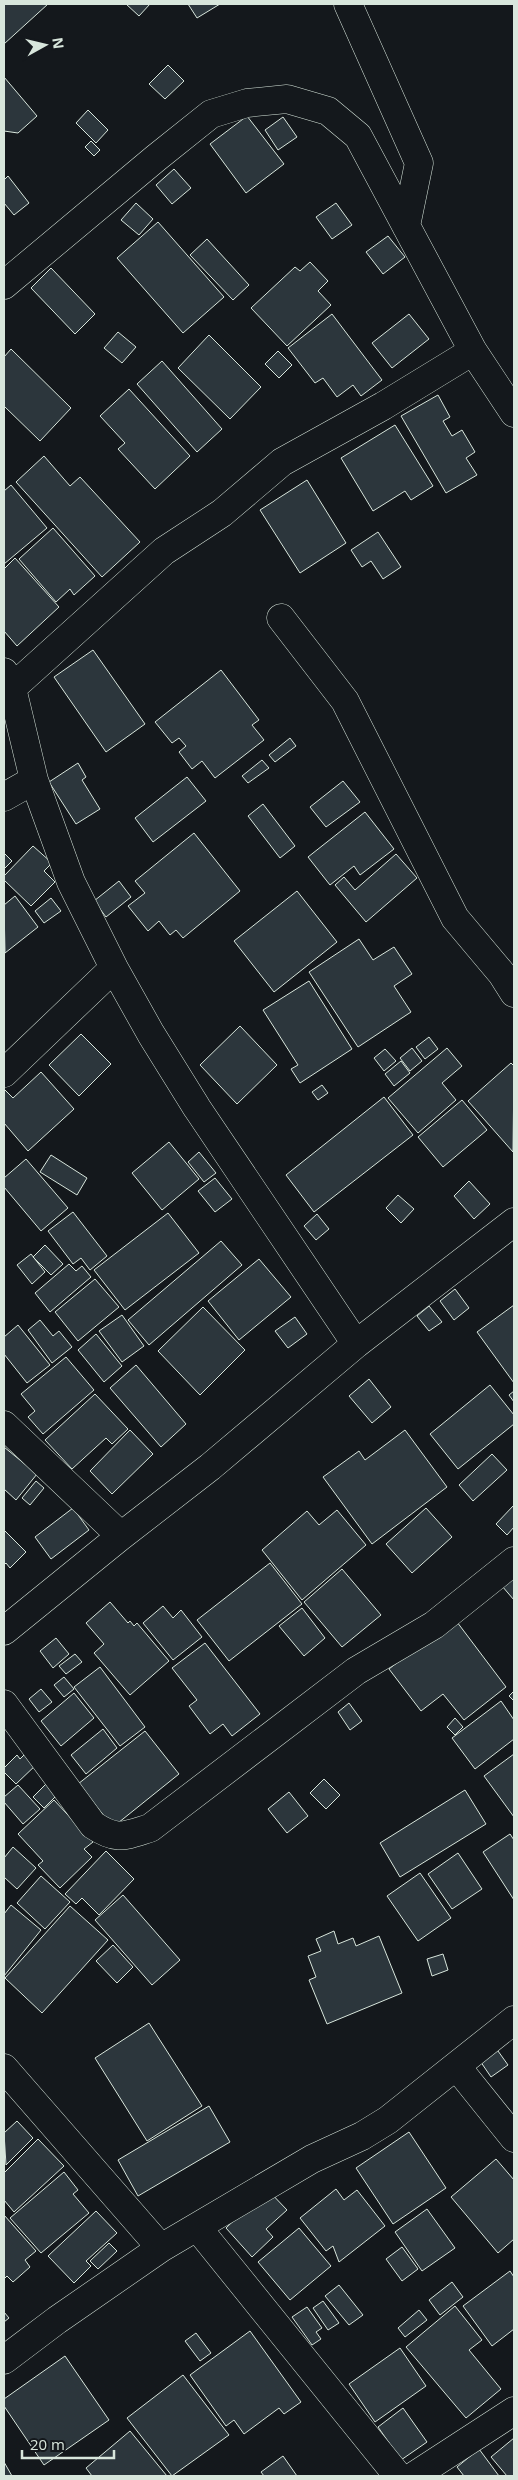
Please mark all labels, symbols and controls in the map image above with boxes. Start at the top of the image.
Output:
north arrow [20,20,70,70]
text: N [48,36,69,50]
scale bar [22,2428,115,2460]
text: 20 m [30,2434,65,2454]

